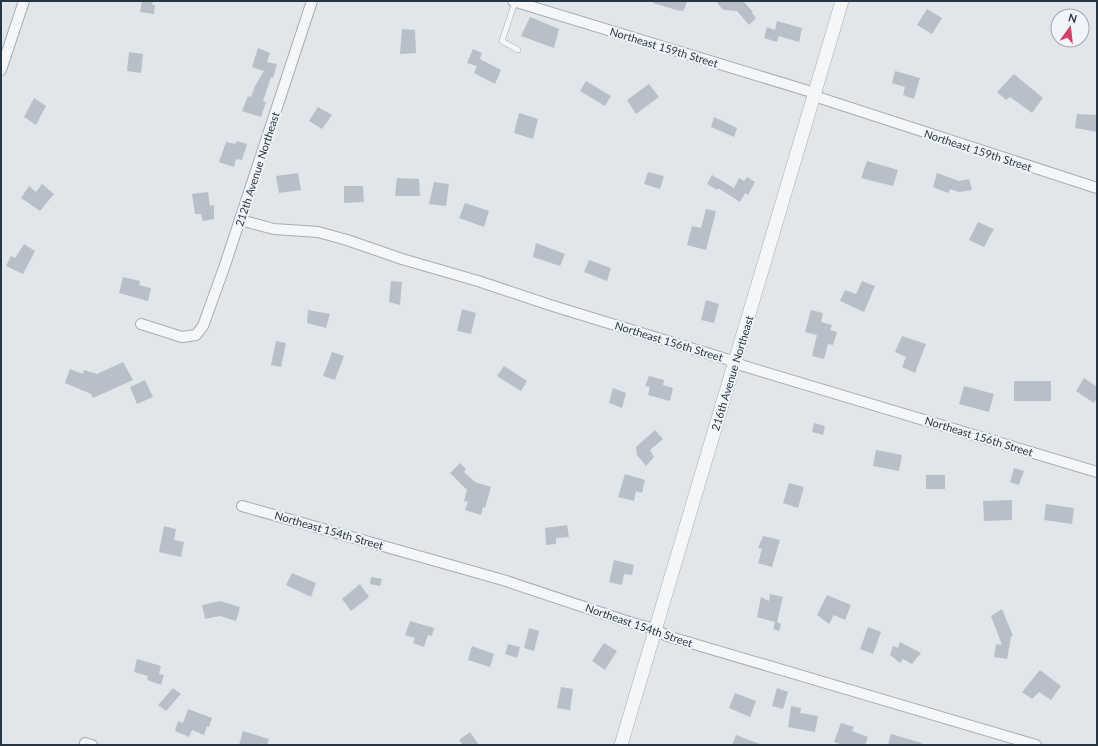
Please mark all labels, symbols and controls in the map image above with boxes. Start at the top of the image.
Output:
north arrow [1050,8,1090,48]
text: N [1067,10,1078,25]
street label: Northeast 159th Street [608,24,720,70]
street label: 212th Avenue Northeast [232,110,282,228]
street label: Northeast 159th Street [923,126,1033,174]
street label: 216th Avenue Northeast [708,314,756,432]
street label: Northeast 156th Street [613,318,725,364]
street label: Northeast 156th Street [923,413,1035,459]
street label: Northeast 154th Street [273,508,385,552]
street label: Northeast 154th Street [584,601,694,649]

